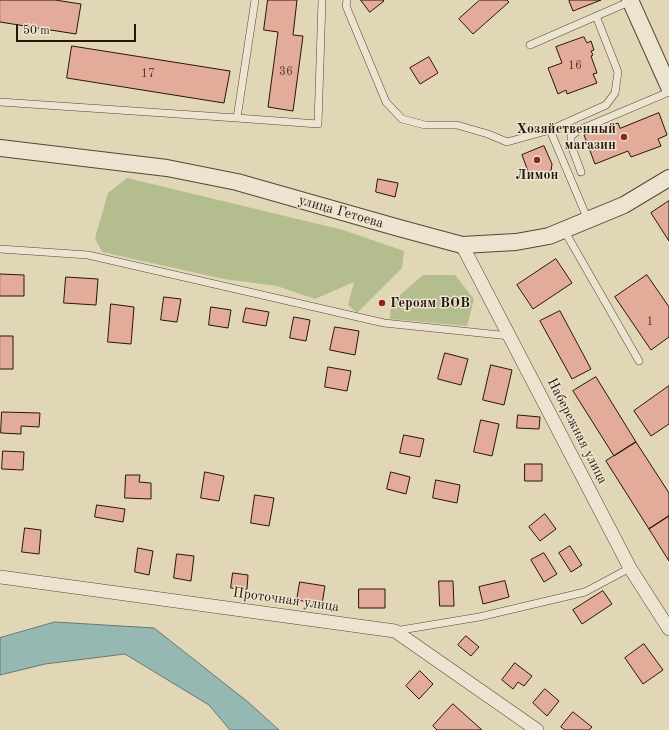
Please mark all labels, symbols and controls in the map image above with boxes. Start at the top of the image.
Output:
scale bar [18,16,138,42]
text: 50 m [23,25,50,37]
house number: 16 [568,59,582,73]
house number: 36 [279,65,293,79]
house number: 17 [141,67,155,81]
place label: Хозяйственный магазин [517,121,616,154]
marker: Хозяйственный магазин [619,132,629,142]
marker: Лимон [532,155,542,165]
place label: Лимон [516,167,558,183]
street label: улица Гетоева [296,192,386,232]
place label: Героям ВОВ [390,295,470,311]
marker: Героям ВОВ [377,298,387,308]
house number: 1 [647,315,653,329]
street label: Набережная улица [543,375,611,487]
street label: Проточная улица [232,584,340,616]

